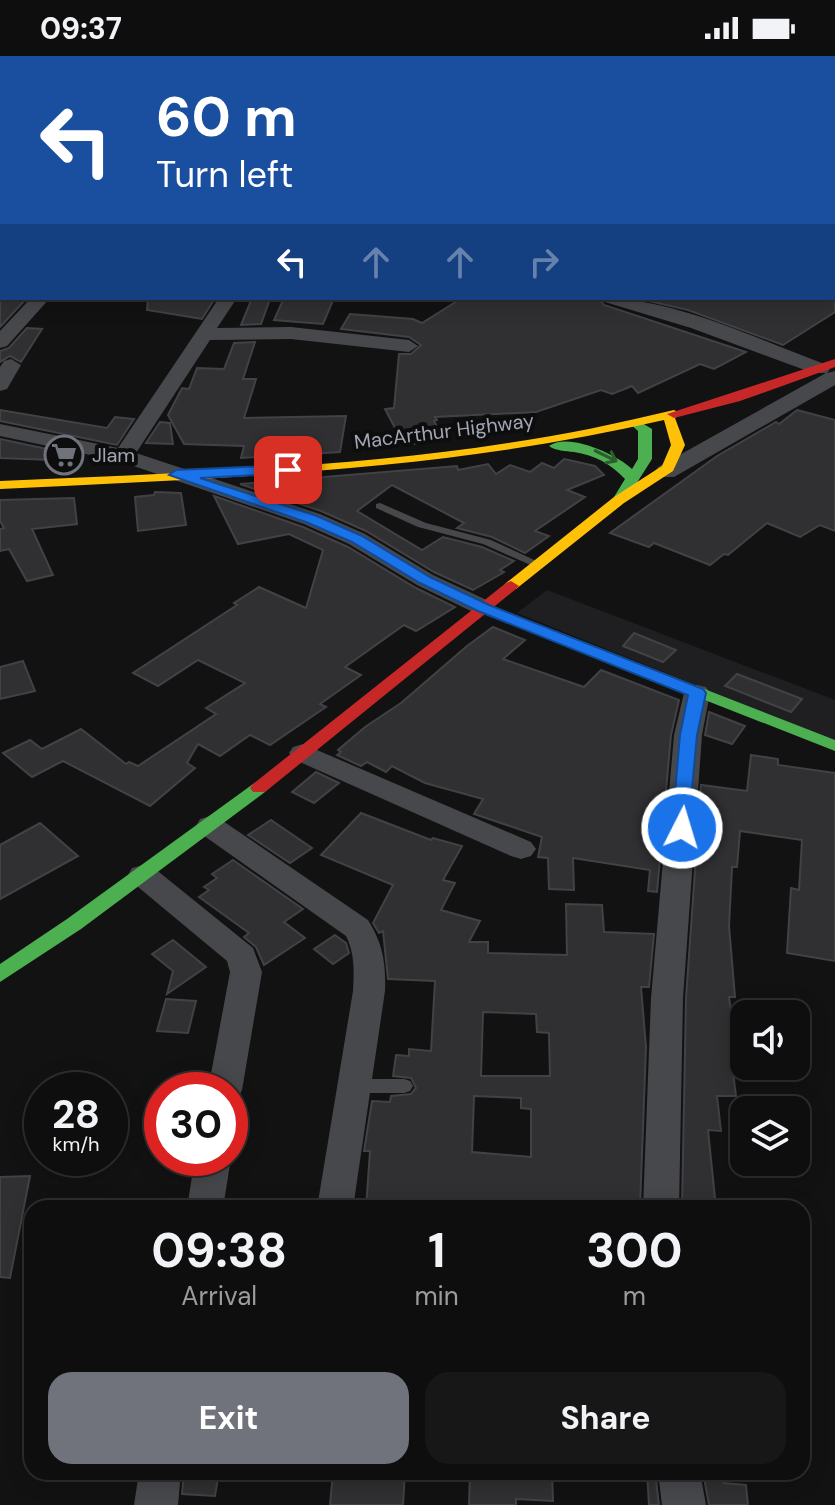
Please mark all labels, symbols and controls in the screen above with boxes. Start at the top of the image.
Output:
text: 09:37 [40,9,122,48]
text: 60 m [156,80,297,153]
icon: left [24,88,128,192]
text: Turn left [156,151,293,198]
icon: left [270,240,314,284]
icon: ahead [354,240,398,284]
icon: ahead [438,240,482,284]
icon: right [522,240,566,284]
street label: MacArthur Highway [353,407,535,455]
supermarket icon: Jlam [43,434,85,476]
pin [254,436,322,504]
place label: Jlam [92,442,135,468]
icon: arrive [266,448,310,492]
one-way arrow [594,449,618,464]
position arrow [640,786,724,870]
map controls [730,1000,810,1176]
button: sound [730,1000,810,1080]
speed limit sign: 30 [144,1072,248,1176]
text: 28 [52,1088,100,1140]
button: layers [730,1096,810,1176]
text: km/h [52,1131,100,1157]
text: 09:38 [151,1219,287,1282]
text: 1 [428,1219,445,1282]
text: 300 [586,1219,683,1282]
text: Arrival [181,1279,257,1313]
text: min [414,1279,459,1313]
text: m [623,1279,646,1313]
button: Exit [48,1372,409,1464]
button: Share [425,1372,786,1464]

